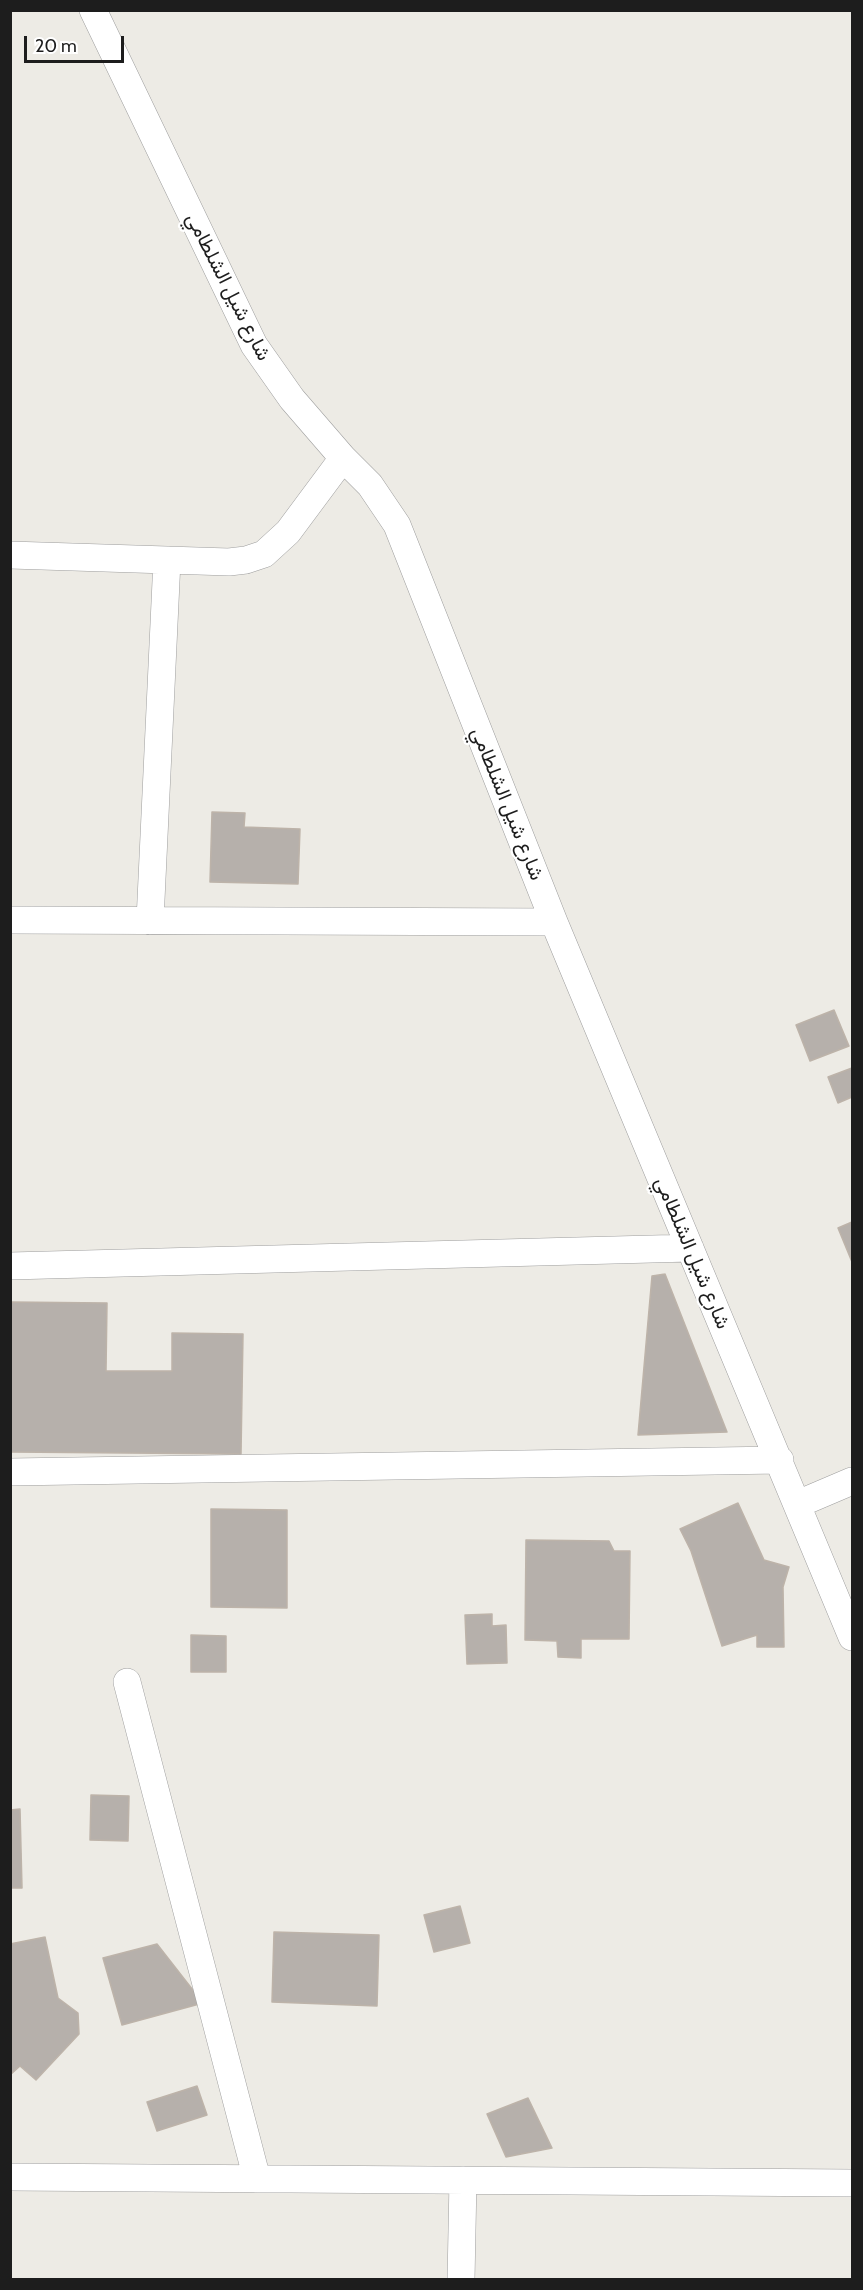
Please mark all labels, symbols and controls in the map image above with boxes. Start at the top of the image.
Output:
scale bar [27,24,128,62]
text: 20 m [35,35,77,57]
street label: شارع شيل الشلطامي [180,209,276,365]
street label: شارع شيل الشلطامي [465,724,549,884]
street label: شارع شيل الشلطامي [649,1173,735,1333]

